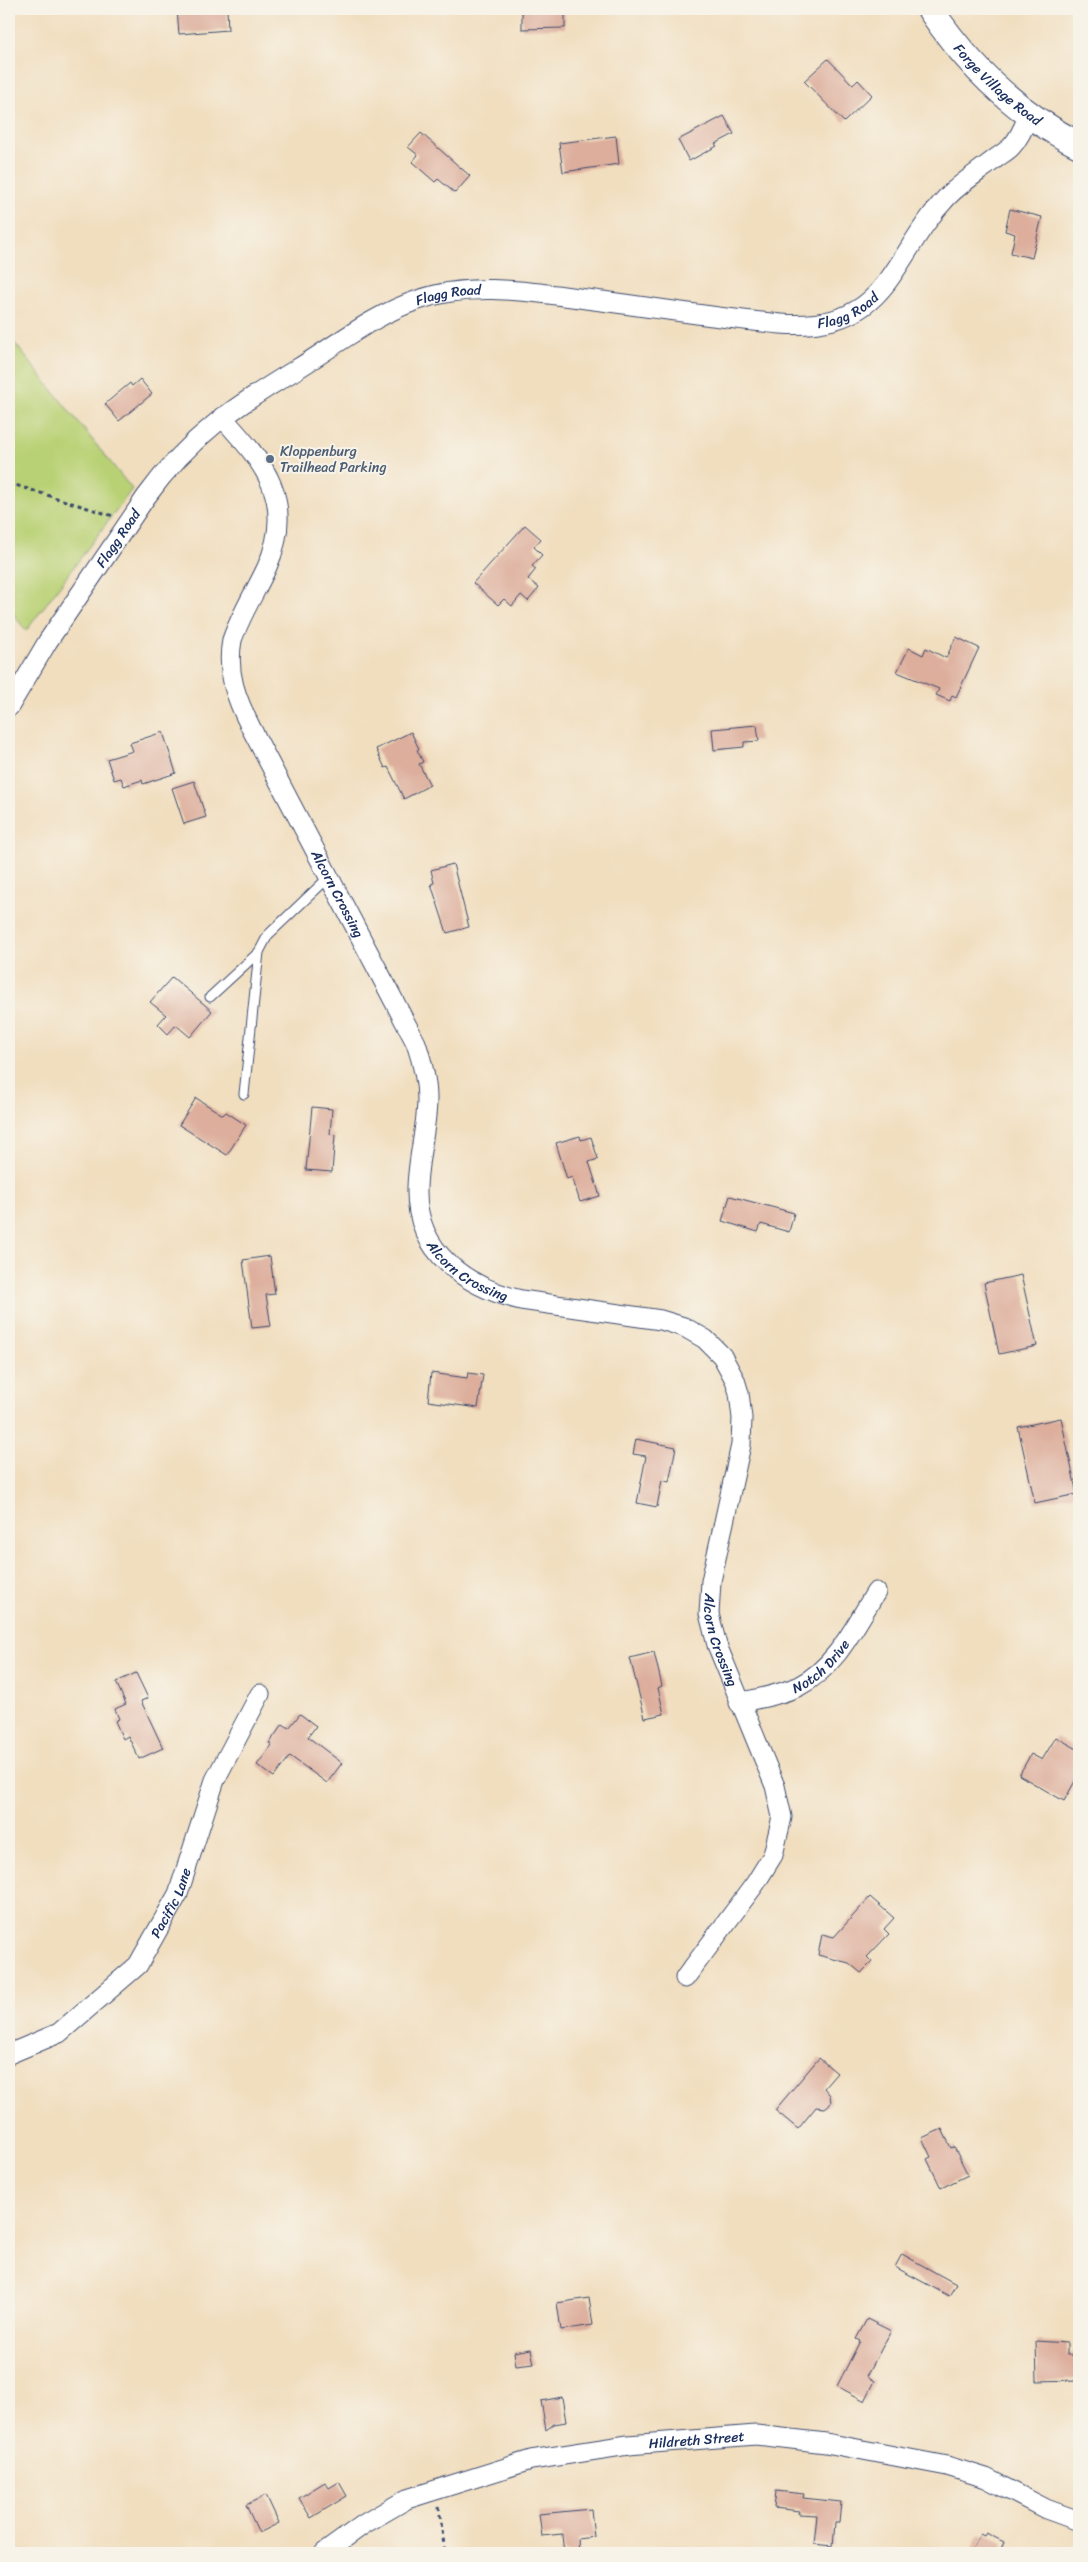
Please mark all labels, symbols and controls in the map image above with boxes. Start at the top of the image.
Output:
street label: Forge Village Road [947,38,1048,134]
street label: Flagg Road [412,277,483,313]
street label: Flagg Road [816,285,886,336]
place label: Kloppenburg Trailhead Parking [280,439,386,480]
marker: Kloppenburg Trailhead Parking [264,453,276,465]
street label: Flagg Road [89,503,148,573]
street label: Alcorn Crossing [303,844,371,943]
street label: Alcorn Crossing [419,1234,511,1309]
street label: Alcorn Crossing [696,1592,745,1691]
street label: Notch Drive [788,1634,857,1701]
street label: Pacific Lane [144,1865,199,1943]
street label: Hildreth Street [648,2424,745,2456]

